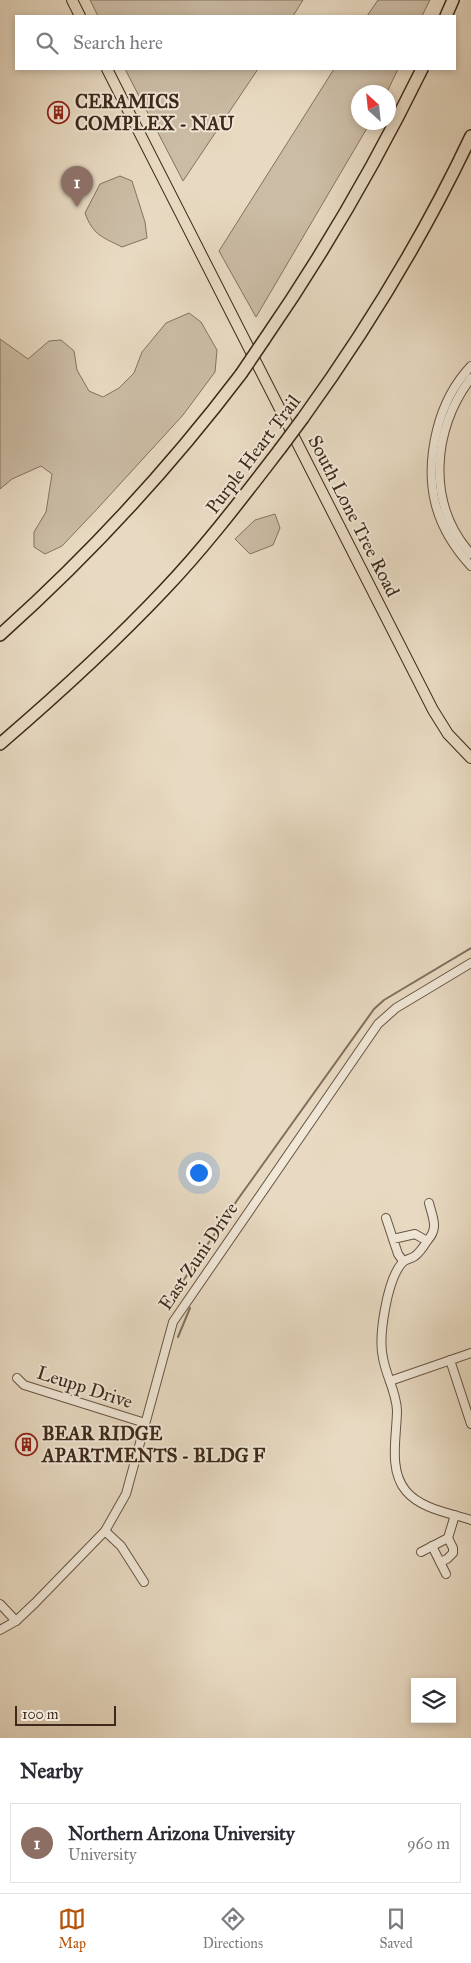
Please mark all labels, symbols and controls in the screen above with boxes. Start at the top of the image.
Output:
search box [15,15,456,70]
icon: search [33,29,61,57]
text: Search here [73,31,163,54]
north arrow [351,85,396,130]
place label: CERAMICS COMPLEX - NAU [75,90,235,135]
building icon: CERAMICS COMPLEX - NAU [47,100,71,124]
pin: 1 [61,166,93,207]
street label: Purple Heart Trail [201,389,306,518]
street label: South Lone Tree Road [303,431,405,601]
your location [186,1160,212,1186]
street label: East Zuni Drive [154,1198,242,1314]
street label: Leupp Drive [34,1361,136,1413]
place label: BEAR RIDGE APARTMENTS - BLDG F [40,1422,266,1467]
building icon: BEAR RIDGE APARTMENTS - BLDG F [14,1432,38,1456]
map controls [411,1678,456,1723]
button: layers [411,1678,456,1723]
scale bar [15,1703,116,1726]
text: 100 m [22,1706,59,1723]
text: Nearby [20,1758,83,1784]
text: Northern Arizona University [68,1822,295,1845]
text: 1 [34,1834,40,1853]
text: 960 m [407,1834,450,1853]
text: University [68,1845,137,1864]
tab: Map [58,1905,86,1952]
tab: Directions [203,1905,263,1952]
tab: Saved [380,1905,413,1952]

